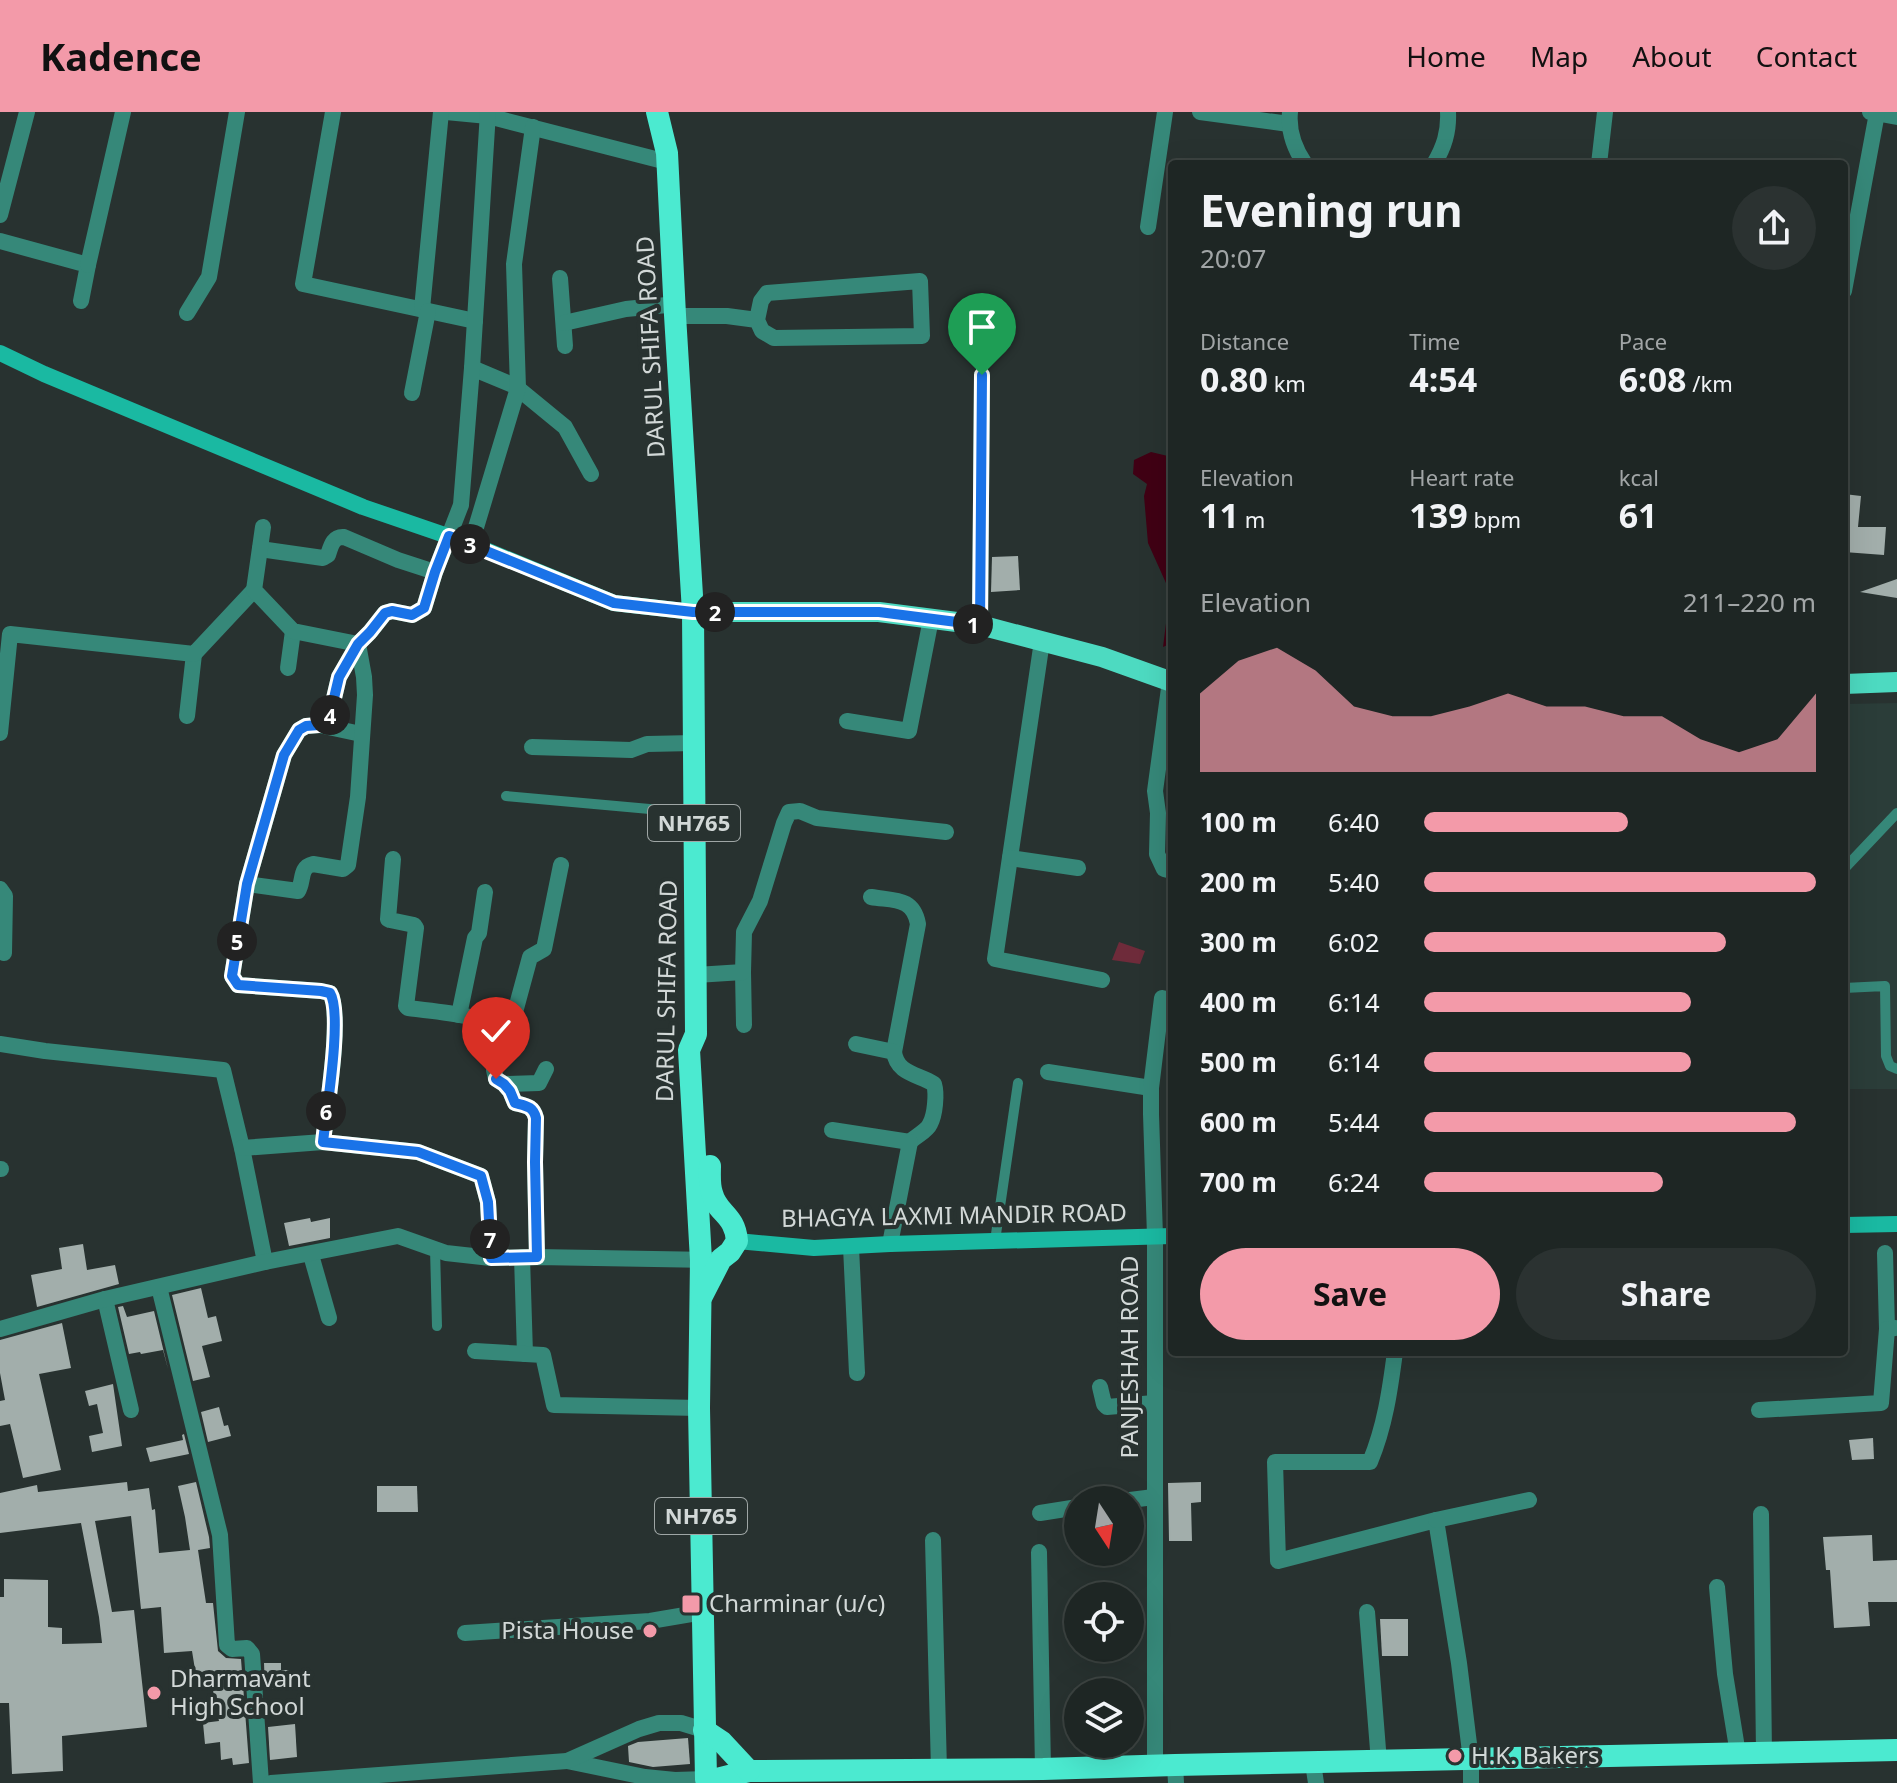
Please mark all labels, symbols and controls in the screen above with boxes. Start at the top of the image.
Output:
text: Kadence [40,30,202,82]
text: Home [1406,37,1486,75]
text: Map [1530,37,1588,75]
text: About [1632,37,1712,75]
text: Contact [1756,37,1857,75]
text: Evening run [1200,180,1463,240]
button: share [1732,186,1816,270]
street label: DARUL SHIFA ROAD [627,235,672,459]
text: 20:07 [1200,240,1266,276]
pin [948,293,1016,375]
icon: arrive [960,305,1004,349]
text: Distance [1200,326,1289,356]
text: Time [1409,326,1460,356]
text: Pace [1619,326,1667,356]
text: 0.80 [1200,356,1268,402]
text: 4:54 [1409,356,1477,402]
text: 6:08 [1619,356,1687,402]
text: km [1268,368,1306,398]
text: /km [1687,368,1733,398]
text: Elevation [1200,462,1294,492]
text: Heart rate [1409,462,1514,492]
text: kcal [1619,462,1659,492]
text: 11 [1200,492,1239,538]
text: 139 [1409,492,1468,538]
text: 61 [1619,492,1658,538]
text: m [1239,504,1265,534]
text: bpm [1468,504,1521,534]
pin: 3 [450,524,490,564]
text: 3 [464,529,476,559]
text: Elevation [1200,584,1311,620]
text: 211–220 m [1683,584,1816,620]
pin: 2 [695,592,735,632]
text: 2 [709,597,721,627]
pin: 1 [953,604,993,644]
text: 1 [967,609,979,639]
pin: 4 [310,695,350,735]
text: 4 [324,700,336,730]
text: 100 m [1200,804,1277,840]
text: 6:40 [1328,804,1380,840]
road number: NH765 [648,805,740,841]
text: 200 m [1200,864,1277,900]
text: 5:40 [1328,864,1380,900]
street label: DARUL SHIFA ROAD [647,880,684,1102]
pin: 5 [217,921,257,961]
text: 300 m [1200,924,1277,960]
text: 6:02 [1328,924,1380,960]
text: 5 [231,926,243,956]
text: 400 m [1200,984,1277,1020]
text: 6:14 [1328,984,1380,1020]
pin [462,997,530,1079]
icon: check [474,1009,518,1053]
text: 500 m [1200,1044,1277,1080]
text: 6:14 [1328,1044,1380,1080]
pin: 6 [306,1091,346,1131]
text: 6 [320,1096,332,1126]
text: 600 m [1200,1104,1277,1140]
text: 5:44 [1328,1104,1380,1140]
text: 700 m [1200,1164,1277,1200]
text: 6:24 [1328,1164,1380,1200]
street label: BHAGYA LAXMI MANDIR ROAD [781,1195,1127,1234]
pin: 7 [470,1219,510,1259]
text: 7 [484,1224,496,1254]
button: Save [1200,1248,1500,1340]
button: Share [1516,1248,1816,1340]
street label: PANJESHAH ROAD [1112,1255,1145,1459]
north arrow [1064,1486,1144,1566]
map controls [1064,1486,1144,1758]
road number: NH765 [655,1498,747,1534]
button: locate [1064,1582,1144,1662]
place label: Charminar (u/c) [709,1586,885,1619]
marker: Charminar (u/c) [680,1593,702,1615]
place label: Pista House [501,1613,634,1646]
marker: Pista House [641,1622,659,1640]
place label: Dharmavant High School [170,1661,311,1722]
button: layers [1064,1678,1144,1758]
marker: Dharmavant High School [145,1684,163,1702]
place label: H.K. Bakers [1471,1738,1600,1771]
marker: H.K. Bakers [1446,1747,1464,1765]

